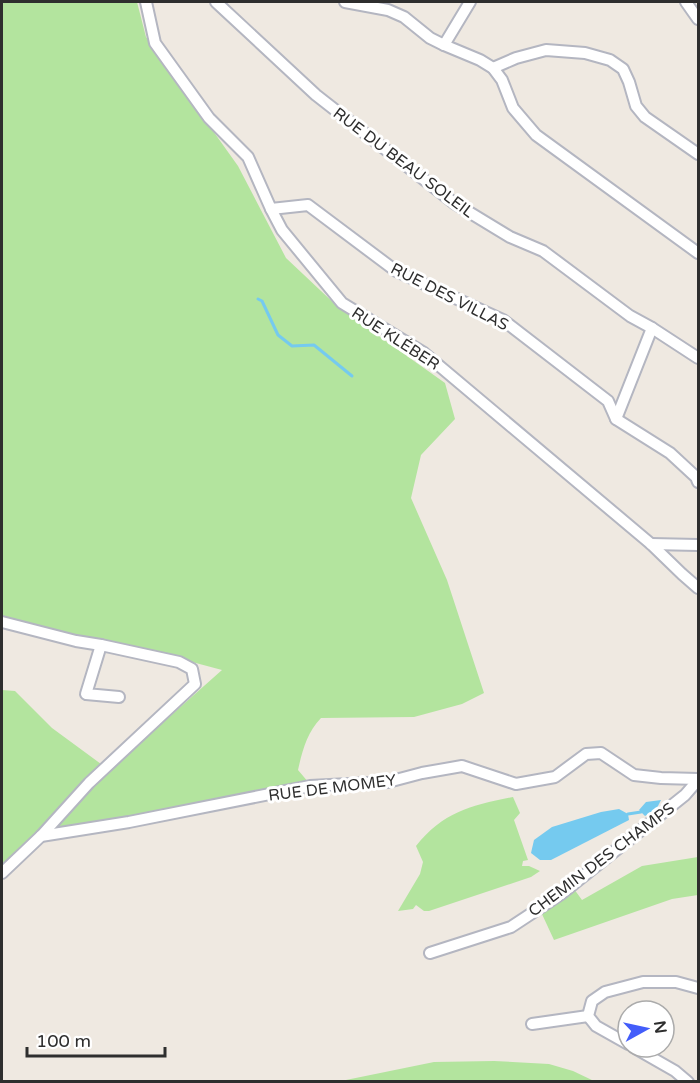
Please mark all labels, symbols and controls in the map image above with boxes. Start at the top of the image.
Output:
street label: RUE DU BEAU SOLEIL [329,103,478,222]
street label: RUE DES VILLAS [387,259,512,335]
street label: RUE KLÉBER [348,303,443,375]
street label: RUE DE MOMEY [267,770,397,806]
street label: CHEMIN DES CHAMPS [525,798,679,921]
north arrow [616,999,676,1059]
text: N [649,1019,671,1035]
scale bar [27,1020,165,1058]
text: 100 m [36,1030,91,1052]

